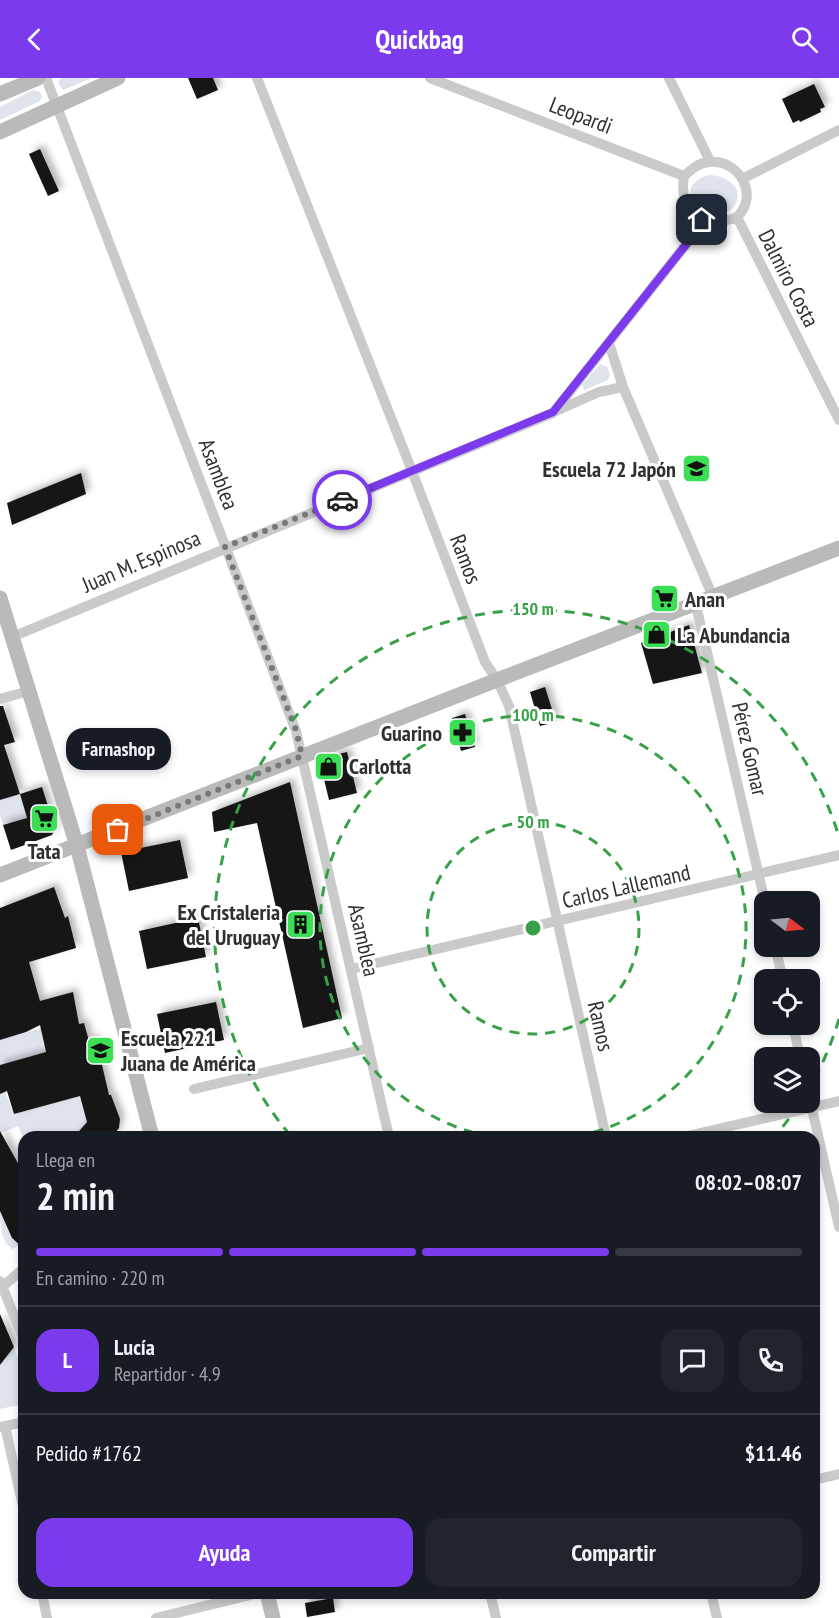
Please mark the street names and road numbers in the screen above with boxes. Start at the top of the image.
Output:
street label: Leopardi [546,90,616,140]
street label: Dalmiro Costa [752,224,826,332]
street label: Asamblea [193,435,245,513]
street label: Juan M. Espinosa [77,524,204,599]
street label: Ramos [444,530,488,588]
street label: Pérez Gomar [726,700,774,798]
street label: Carlos Lallemand [559,858,693,914]
street label: Asamblea [342,901,386,979]
street label: Ramos [582,998,620,1054]

